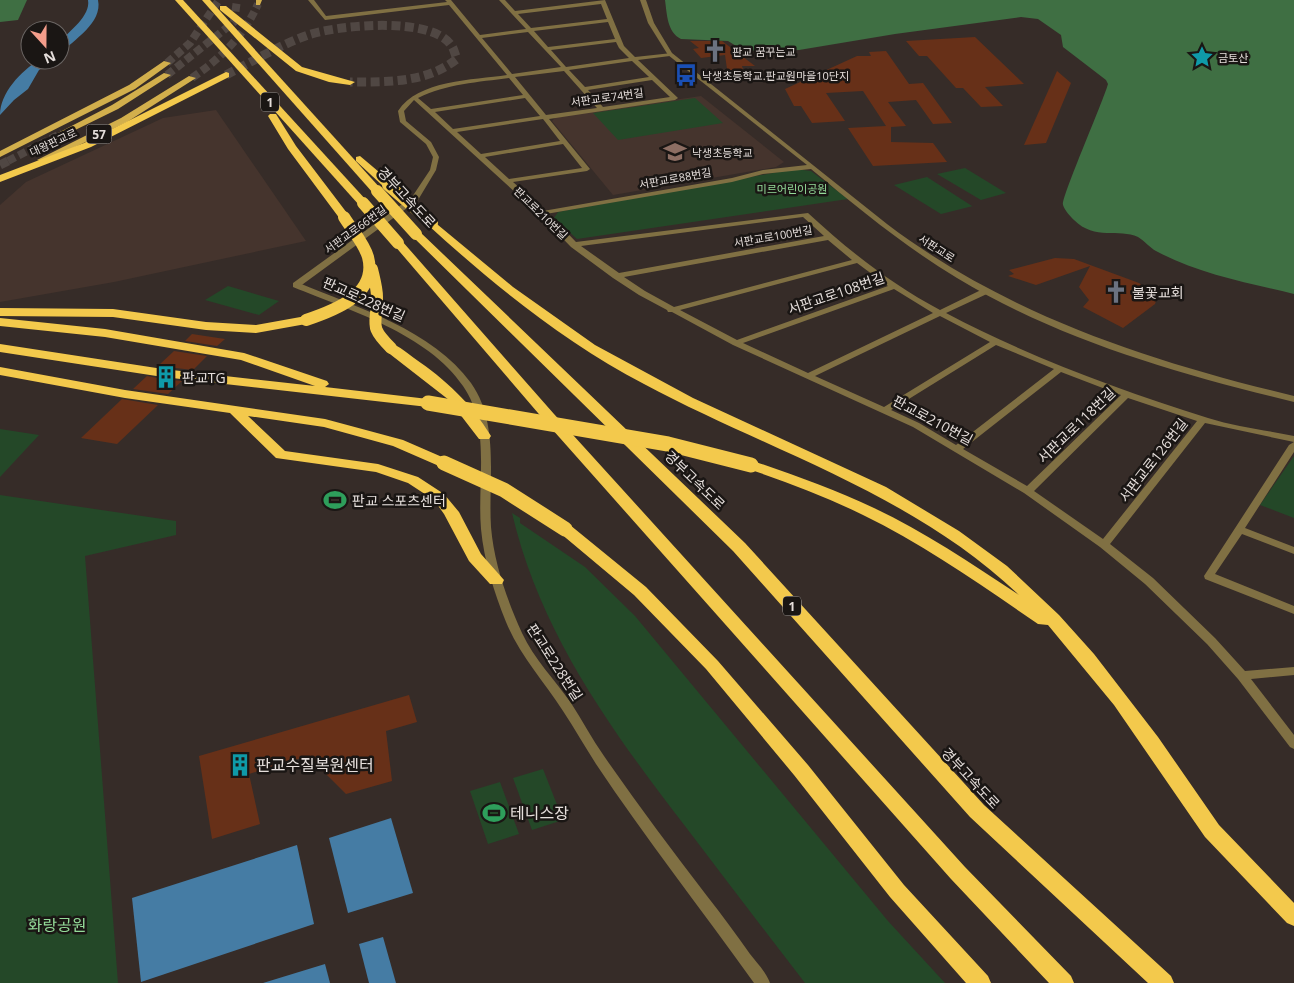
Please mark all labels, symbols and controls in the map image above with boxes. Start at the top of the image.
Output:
north arrow [20,20,70,70]
church icon: 판교 꿈꾸는교 [702,38,728,64]
place label: 판교 꿈꾸는교 [732,44,796,59]
place icon: 금토산 [1189,44,1215,70]
text: N [41,47,59,69]
place label: 금토산 [1218,50,1248,65]
bus stop icon: 낙생초등학교.판교원마을10단지 [673,62,699,88]
place label: 낙생초등학교.판교원마을10단지 [702,68,849,83]
street label: 서판교로74번길 [570,84,644,110]
road number: 1 [261,92,279,111]
street label: 대왕판교로 [27,125,79,159]
road number: 57 [86,125,112,144]
school or university icon: 낙생초등학교 [662,139,688,165]
place label: 낙생초등학교 [692,145,753,160]
street label: 경부고속도로 [374,162,440,232]
street label: 서판교로88번길 [638,164,712,192]
park label: 미르어린이공원 [757,181,827,196]
street label: 판교로210번길 [511,183,571,243]
street label: 서판교로66번길 [321,201,389,257]
street label: 서판교로100번길 [733,222,813,250]
street label: 서판교로 [916,231,958,265]
street label: 서판교로108번길 [785,268,887,318]
street label: 판교로228번길 [320,272,408,326]
church icon: 불꽃교회 [1103,279,1129,305]
place label: 불꽃교회 [1132,283,1184,302]
building icon: 판교TG [153,364,179,390]
place label: 판교TG [182,368,226,387]
street label: 서판교로118번길 [1033,383,1119,467]
street label: 판교로210번길 [890,391,976,449]
street label: 서판교로126번길 [1114,414,1192,506]
street label: 경부고속도로 [661,446,729,514]
sports icon: 판교 스포츠센터 [322,487,348,513]
place label: 판교 스포츠센터 [352,491,446,510]
road number: 1 [783,596,801,616]
street label: 판교로228번길 [523,620,587,704]
street label: 경부고속도로 [938,743,1004,813]
building icon: 판교수질복원센터 [227,752,253,778]
place label: 판교수질복원센터 [256,754,374,776]
sports icon: 테니스장 [481,800,507,826]
place label: 테니스장 [510,802,569,824]
park label: 화랑공원 [28,914,86,936]

